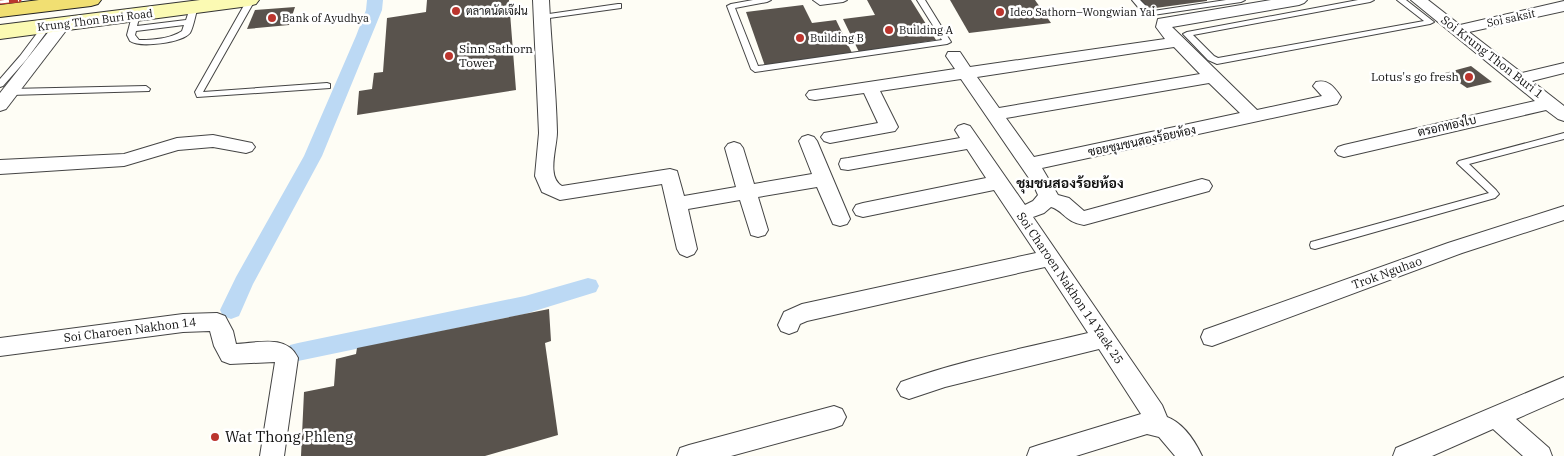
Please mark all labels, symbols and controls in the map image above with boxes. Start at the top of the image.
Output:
place label: ตลาดนัดเจ๊ฝน [466,3,528,18]
marker: ตลาดนัดเจ๊ฝน [450,5,462,17]
place label: Ideo Sathorn–Wongwian Yai [1010,5,1156,19]
street label: Krung Thon Buri Road [37,6,154,34]
marker: Ideo Sathorn–Wongwian Yai [994,6,1006,18]
street label: Soi saksit [1485,6,1537,30]
place label: Bank of Ayudhya [282,11,369,25]
marker: Bank of Ayudhya [266,12,278,24]
street label: Soi Krung Thon Buri 1 [1438,12,1546,101]
place label: Building A [899,23,954,37]
marker: Building A [883,24,895,36]
place label: Building B [810,31,864,45]
marker: Building B [794,32,806,44]
place label: Sinn Sathorn Tower [459,41,533,70]
marker: Sinn Sathorn Tower [443,50,455,62]
place label: Lotus's go fresh [1371,69,1459,84]
marker: Lotus's go fresh [1463,71,1475,83]
street label: ตรอกทองใบ [1416,111,1478,140]
street label: ซอยชุมชนสองร้อยห้อง [1086,122,1198,161]
district label: ชุมชนสองร้อยห้อง [1016,174,1124,194]
street label: Soi Charoen Nakhon 14 Yaek 25 [1014,209,1127,367]
street label: Trok Nguhao [1350,253,1424,292]
street label: Soi Charoen Nakhon 14 [63,314,197,345]
place label: Wat Thong Phleng [225,427,353,446]
marker: Wat Thong Phleng [209,431,221,443]

